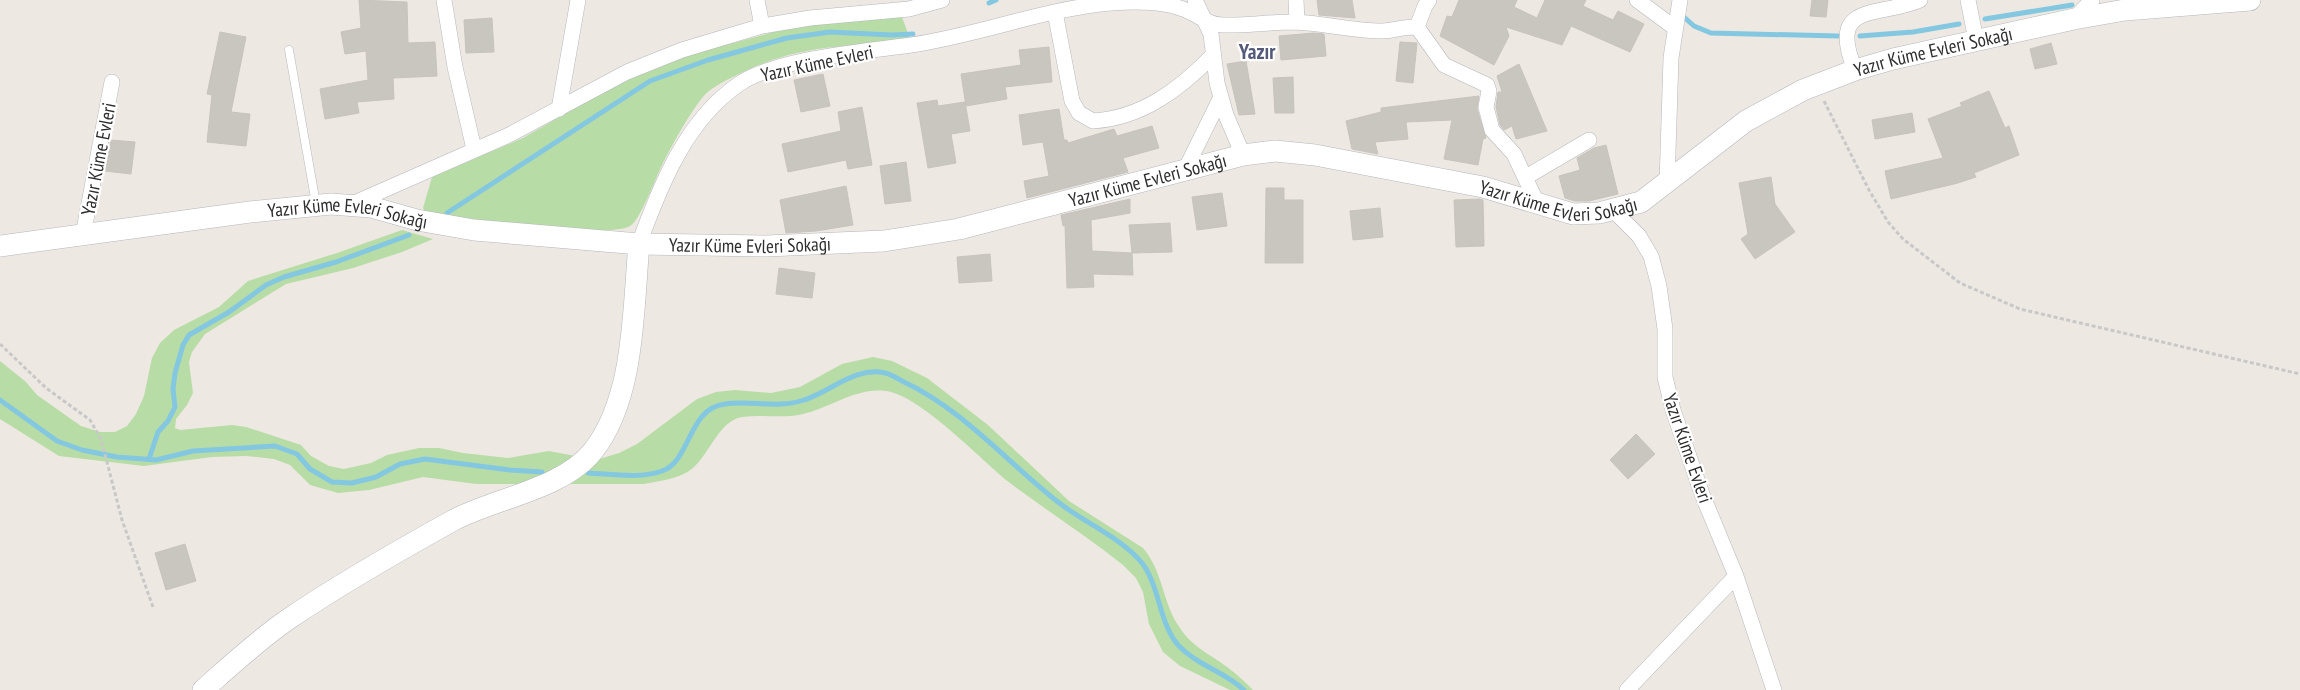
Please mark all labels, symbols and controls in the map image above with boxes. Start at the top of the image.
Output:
street label: Yazır Küme Evleri Sokağı [1851,21,2015,82]
district label: Yazır [1238,38,1276,65]
street label: Yazır Küme Evleri [759,39,875,87]
street label: Yazır Küme Evleri [75,101,121,217]
street label: Yazır Küme Evleri Sokağı [1066,148,1229,212]
street label: Yazır Küme Evleri Sokağı [1477,175,1640,226]
street label: Yazır Küme Evleri Sokağı [266,192,429,234]
street label: Yazır Küme Evleri Sokağı [669,231,831,258]
street label: Yazır Küme Evleri [1658,390,1718,506]

